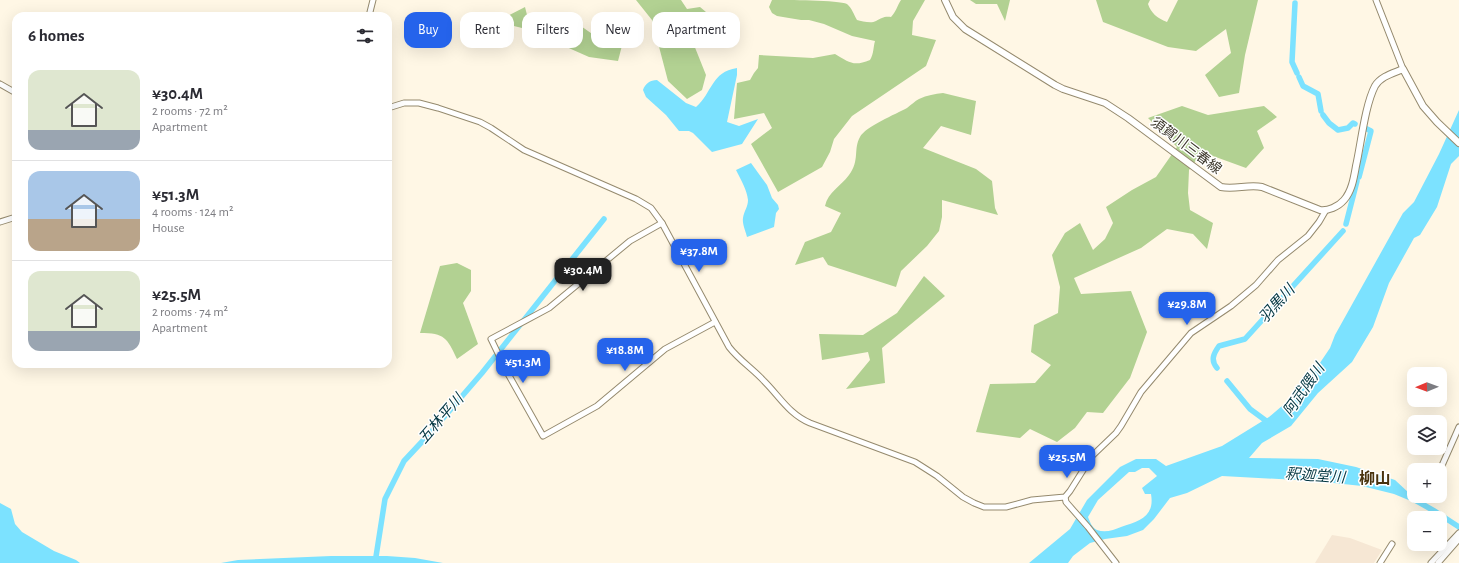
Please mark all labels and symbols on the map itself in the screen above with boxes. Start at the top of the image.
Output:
street label: 須賀川三春線 [1148,114,1224,177]
pin: ¥37.8M [666,239,732,273]
pin: ¥30.4M [550,258,616,292]
water label: 羽黒川 [1256,280,1299,326]
pin: ¥29.8M [1154,292,1220,326]
pin: ¥18.8M [592,338,658,372]
pin: ¥51.3M [490,350,556,384]
water label: 阿武隈川 [1280,359,1328,419]
north arrow [1407,367,1447,407]
water label: 五林平川 [415,389,468,447]
pin: ¥25.5M [1034,445,1100,479]
water label: 釈迦堂川 [1285,465,1348,486]
district label: 柳山 [1359,470,1391,487]

